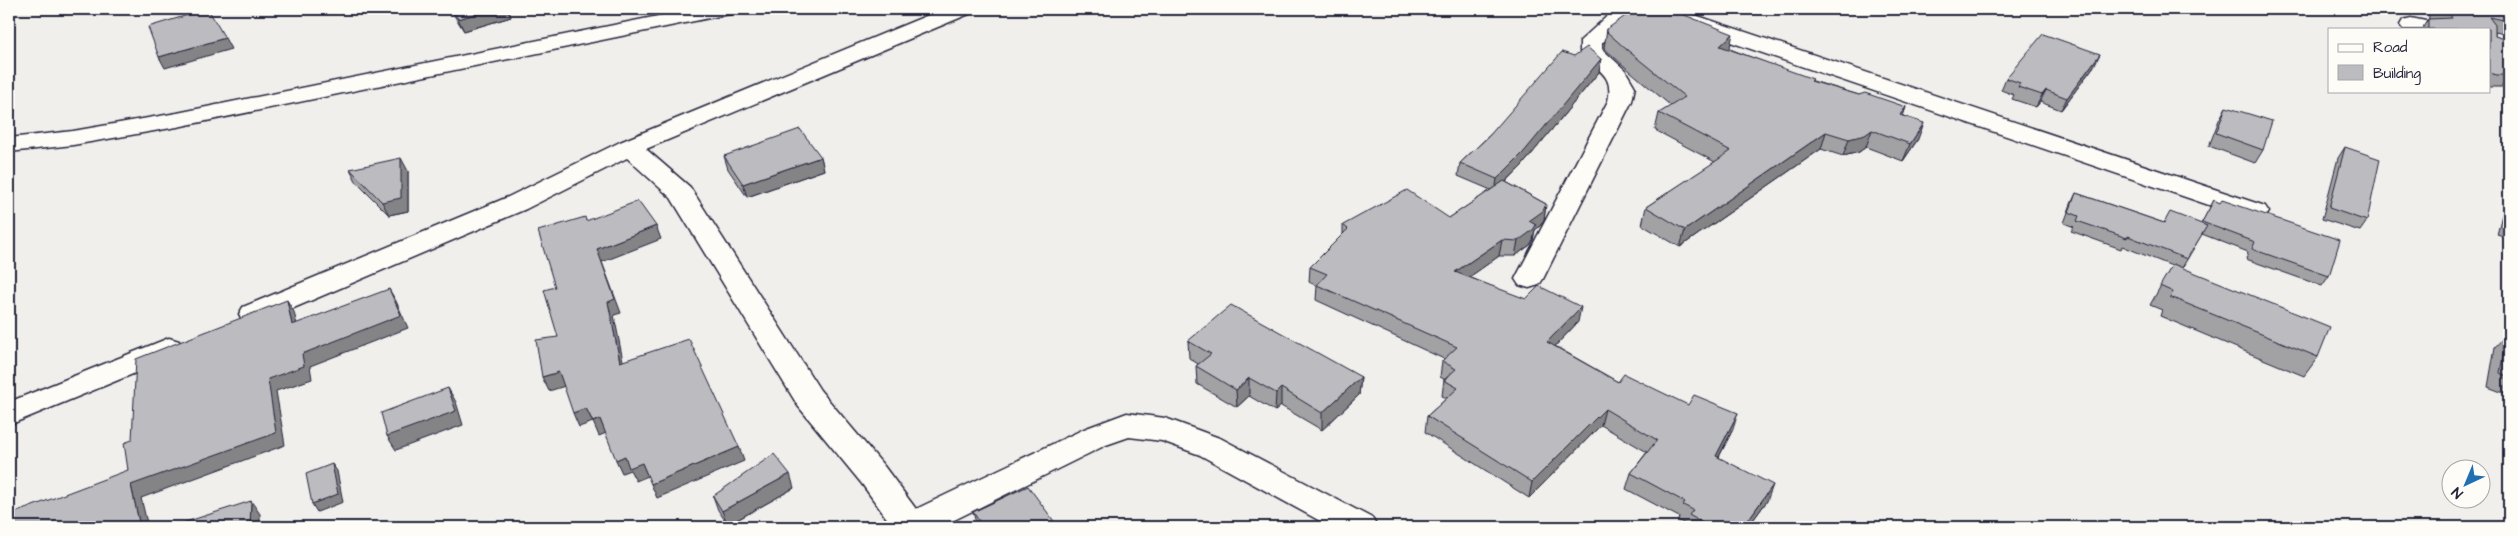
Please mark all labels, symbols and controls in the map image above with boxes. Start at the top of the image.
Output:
legend [2328,28,2490,92]
text: Road [2373,37,2408,58]
text: Building [2373,63,2421,85]
north arrow [2440,458,2490,508]
text: N [2447,482,2468,503]

